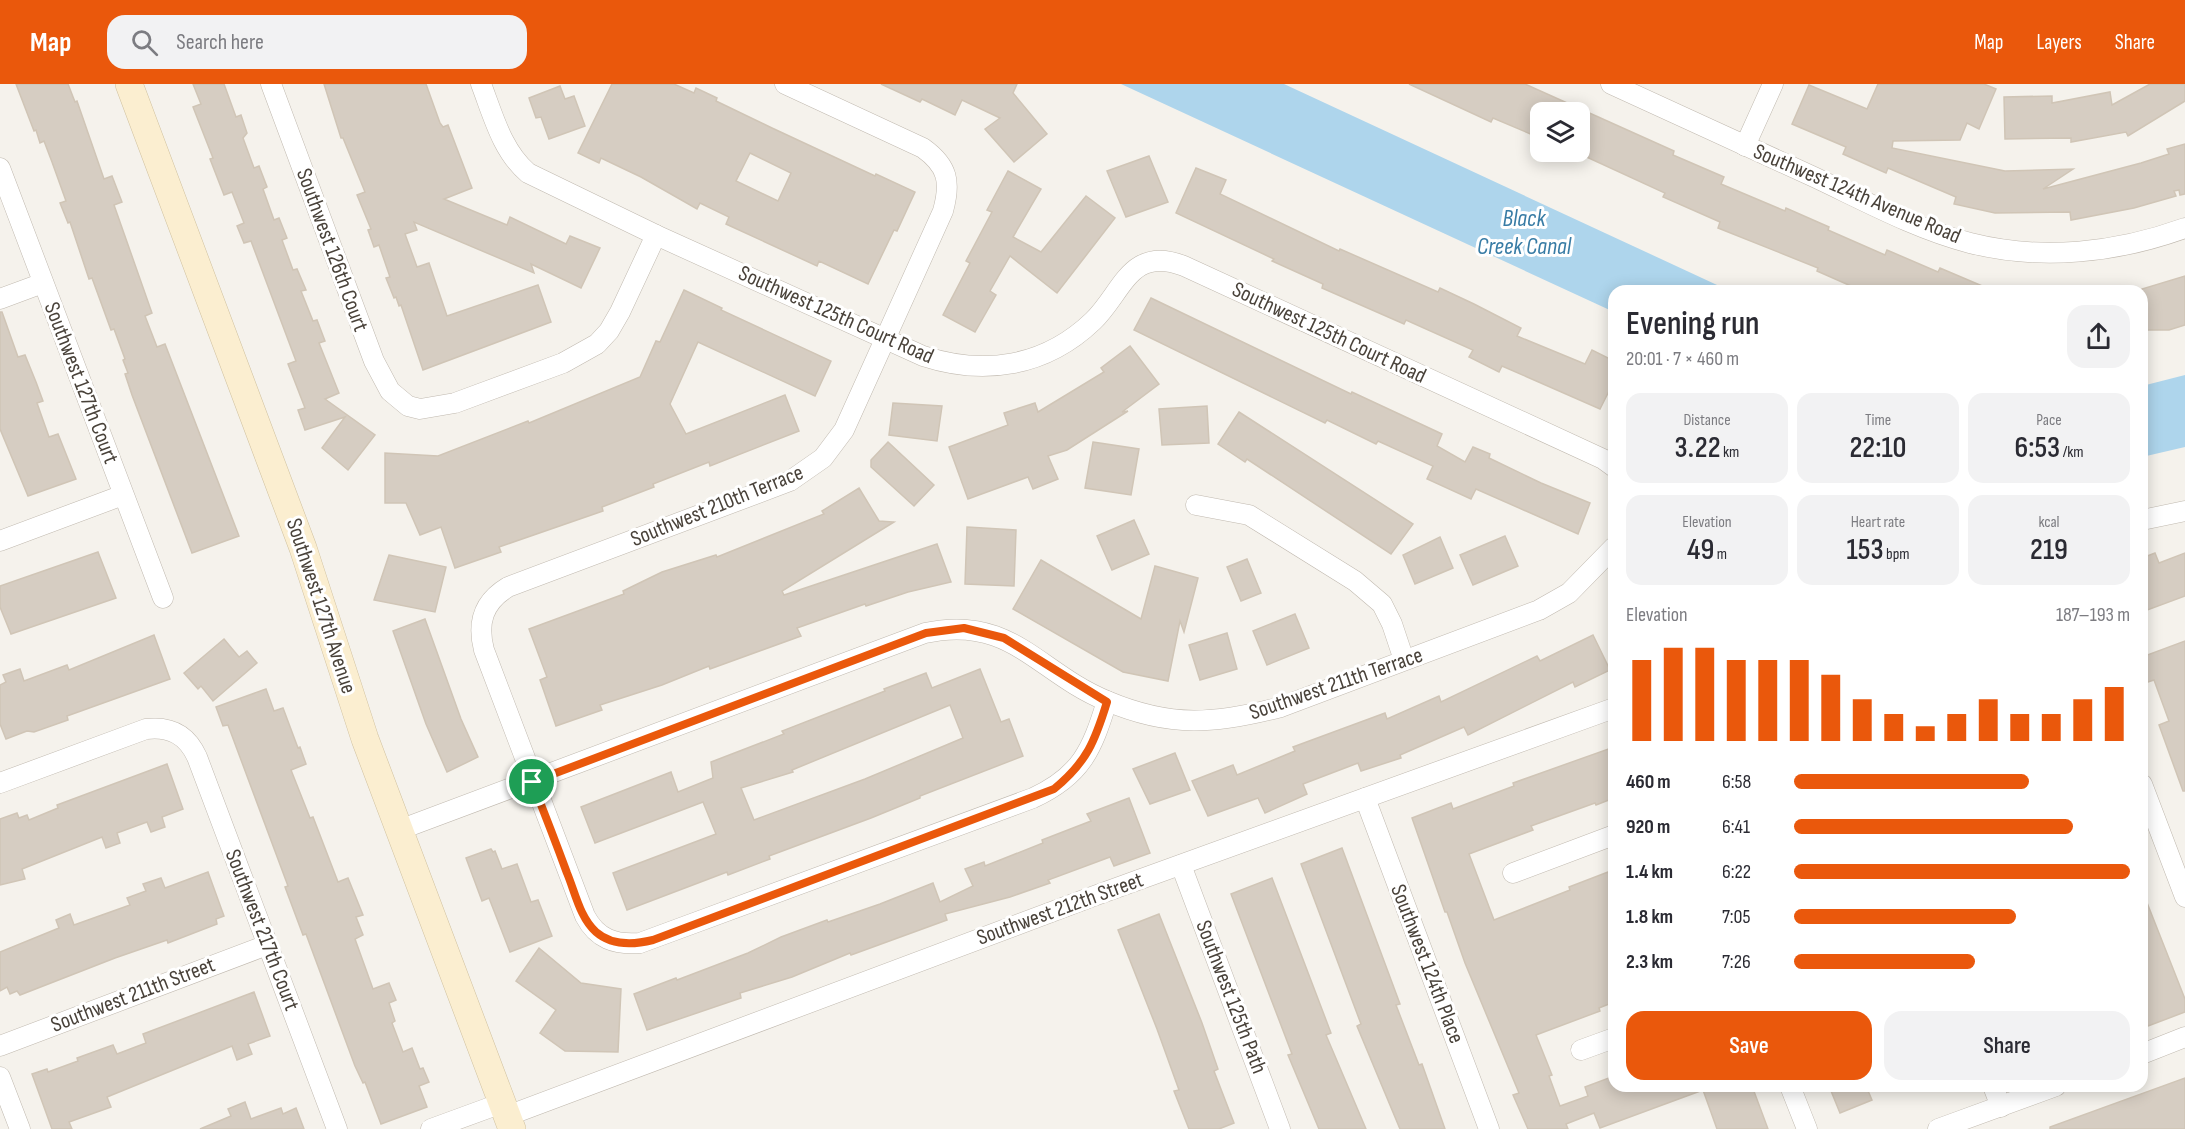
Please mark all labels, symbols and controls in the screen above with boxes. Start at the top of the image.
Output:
search box [107,15,527,69]
text: Map [30,26,71,59]
icon: search [128,26,161,59]
text: Search here [176,29,264,56]
text: Map [1974,30,2003,55]
text: Layers [2036,30,2082,55]
text: Share [2115,30,2155,55]
map controls [1530,102,1590,162]
button: layers [1530,102,1590,162]
street label: Southwest 124th Avenue Road [1749,138,1965,250]
street label: Southwest 126th Court [290,165,374,335]
water label: Black Creek Canal [1477,204,1572,261]
street label: Southwest 125th Court Road [734,260,938,370]
street label: Southwest 125th Court Road [1228,276,1430,390]
street label: Southwest 127th Court [38,298,124,468]
text: Evening run [1626,304,1760,344]
button: share [2067,305,2130,368]
text: 20:01 · 7 × 460 m [1626,347,1739,371]
text: Distance [1683,411,1731,430]
text: Time [1865,411,1891,430]
text: Pace [2036,411,2062,430]
text: 3.22 [1675,430,1720,466]
text: 22:10 [1849,430,1907,466]
text: 6:53 [2014,430,2060,466]
text: km [1720,443,1739,462]
text: /km [2060,443,2084,462]
street label: Southwest 210th Terrace [627,459,807,553]
text: Elevation [1682,513,1732,532]
text: Heart rate [1851,513,1905,532]
text: kcal [2038,513,2060,532]
street label: Southwest 127th Avenue [280,515,362,697]
text: 49 [1687,532,1714,568]
text: 153 [1846,532,1883,568]
text: 219 [2030,532,2068,568]
text: m [1714,545,1727,564]
text: bpm [1883,545,1910,564]
text: Elevation [1626,603,1688,627]
text: 187–193 m [2056,603,2130,627]
street label: Southwest 211th Terrace [1246,642,1426,726]
pin [506,756,557,807]
icon: arrive [515,765,548,798]
text: 460 m [1626,770,1671,794]
text: 6:58 [1722,770,1751,794]
text: 920 m [1626,815,1670,839]
text: 6:41 [1722,815,1750,839]
street label: Southwest 217th Court [219,846,305,1015]
text: 1.4 km [1626,860,1673,884]
text: 6:22 [1722,860,1751,884]
street label: Southwest 212th Street [973,866,1147,952]
street label: Southwest 124th Place [1384,881,1470,1047]
text: 1.8 km [1626,905,1673,929]
text: 7:05 [1722,905,1751,929]
street label: Southwest 125th Path [1189,916,1273,1078]
text: 2.3 km [1626,950,1673,974]
text: 7:26 [1722,950,1751,974]
street label: Southwest 211th Street [47,951,219,1039]
button: Save [1626,1011,1872,1080]
button: Share [1884,1011,2130,1080]

